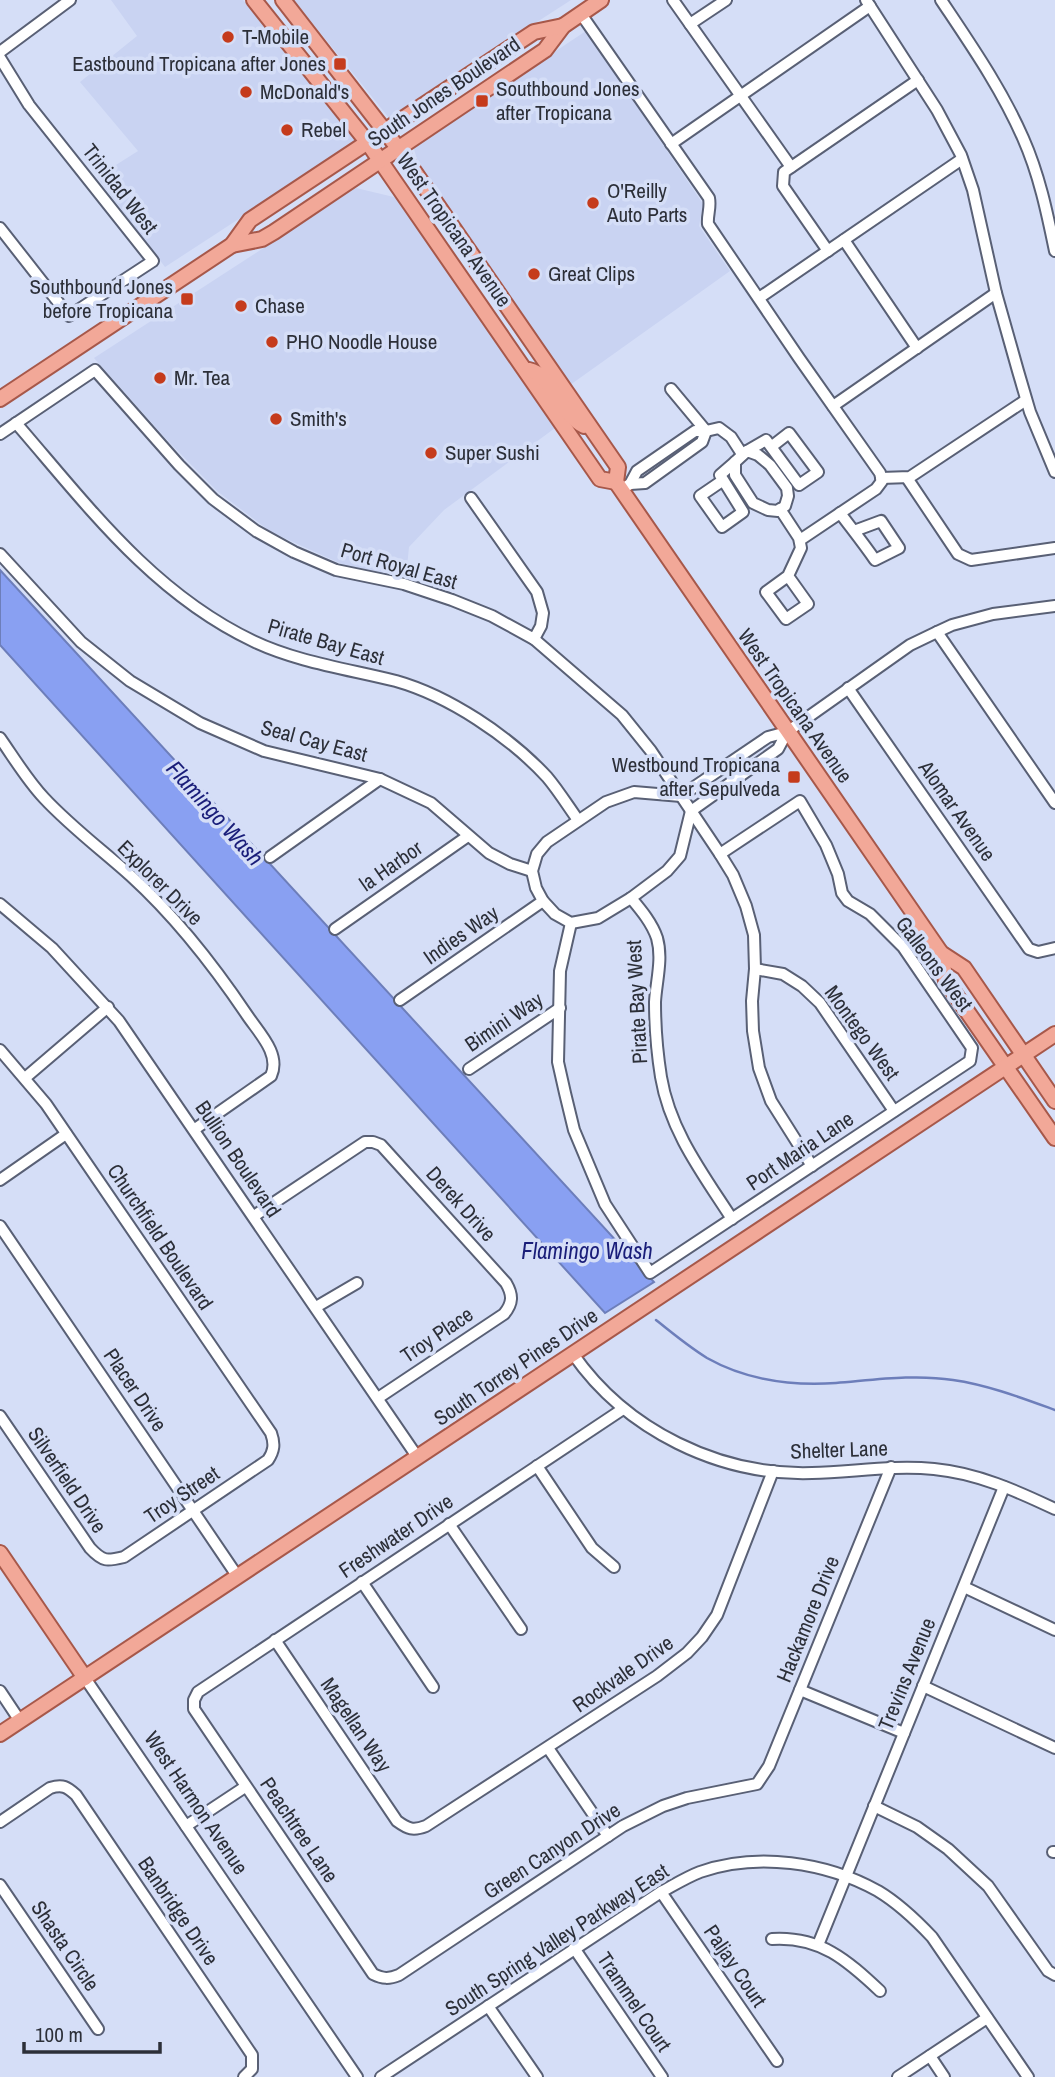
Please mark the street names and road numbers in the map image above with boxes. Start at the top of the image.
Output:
street label: South Jones Boulevard [362,30,526,153]
street label: Trinidad West [76,138,165,240]
street label: West Tropicana Avenue [390,147,519,313]
street label: Port Royal East [338,535,461,596]
street label: Pirate Bay East [265,611,388,672]
street label: West Tropicana Avenue [731,623,860,789]
street label: Seal Cay East [258,712,371,769]
street label: Alomar Avenue [912,754,1003,867]
street label: Explorer Drive [111,833,210,932]
street label: la Harbor [353,833,428,898]
street label: Indies Way [417,898,504,971]
street label: Galleons West [889,910,980,1017]
street label: Pirate Bay West [619,939,654,1065]
street label: Montego West [818,979,907,1086]
street label: Bimini Way [459,985,549,1058]
street label: Bullion Boulevard [189,1095,288,1223]
street label: Port Maria Lane [740,1104,859,1197]
street label: Churchfield Boulevard [101,1158,220,1315]
street label: Derek Drive [420,1160,503,1248]
street label: Troy Place [395,1300,479,1369]
street label: South Torrey Pines Drive [428,1301,603,1432]
street label: Placer Drive [97,1342,174,1437]
street label: Silverfield Drive [21,1421,114,1539]
street label: Shelter Lane [790,1433,888,1466]
street label: Troy Street [139,1459,225,1530]
street label: Freshwater Drive [333,1487,459,1585]
street label: Hackamore Drive [769,1551,846,1686]
street label: Trevins Avenue [871,1613,942,1734]
street label: Rockvale Drive [567,1628,679,1719]
street label: Magellan Way [314,1672,399,1778]
street label: West Harmon Avenue [138,1725,255,1880]
street label: Peachtree Lane [253,1771,345,1888]
street label: Green Canyon Drive [478,1795,626,1906]
street label: Banbridge Drive [131,1851,225,1971]
street label: South Spring Valley Parkway East [439,1856,674,2023]
street label: Shasta Circle [24,1895,106,1997]
street label: Paljay Court [697,1919,774,2013]
street label: Trammel Court [590,1946,678,2057]

